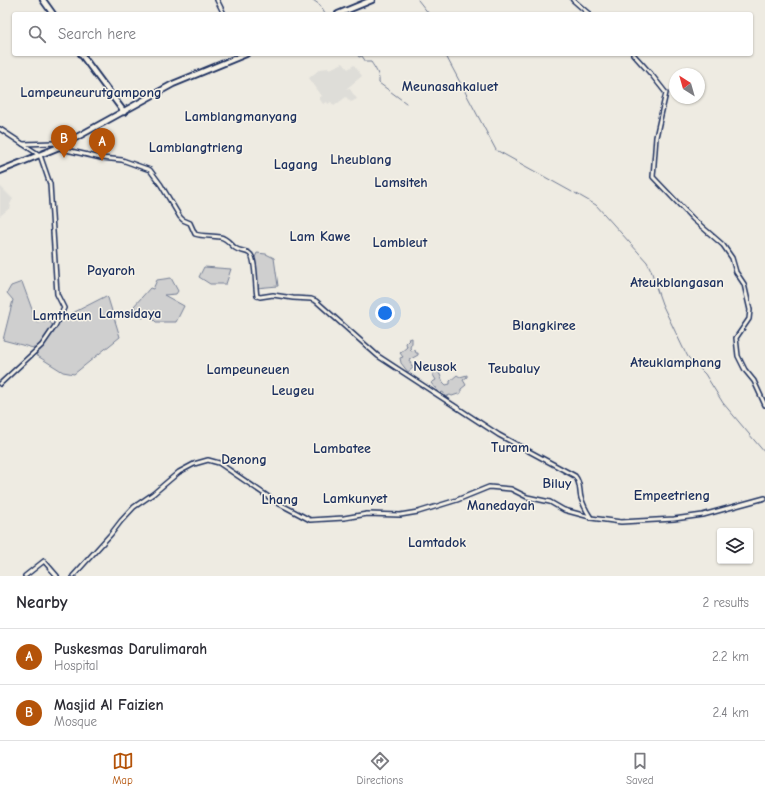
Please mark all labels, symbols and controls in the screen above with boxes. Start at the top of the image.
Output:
search box [12,12,753,56]
icon: search [26,23,48,45]
text: Search here [58,25,136,43]
north arrow [669,68,705,104]
district label: Meunasahkaluet [402,78,499,95]
district label: Lampeuneurutgampong [20,84,162,101]
district label: Lamblangmanyang [185,108,297,125]
pin: B [51,125,77,158]
pin: A [89,128,115,161]
district label: Lamblangtrieng [149,139,243,156]
district label: Lheublang [330,151,392,168]
district label: Lagang [274,156,318,173]
district label: Lamsiteh [374,174,428,191]
district label: Lam Kawe [290,228,351,245]
district label: Lambleut [373,234,428,251]
district label: Payaroh [87,262,135,279]
district label: Ateukblangasan [630,274,724,291]
your location [375,303,395,323]
district label: Lamsidaya [99,305,161,322]
district label: Lamtheun [32,307,92,324]
district label: Blangkiree [512,317,576,334]
district label: Ateuklamphang [630,354,722,371]
district label: Neusok [413,358,457,375]
district label: Teubaluy [488,360,540,377]
district label: Lampeuneuen [206,361,290,378]
district label: Leugeu [271,382,315,399]
district label: Turam [491,439,529,456]
district label: Lambatee [313,440,371,457]
district label: Denong [221,451,267,468]
district label: Biluy [543,475,572,492]
district label: Empeetrieng [634,487,710,504]
district label: Lamkunyet [323,490,388,507]
district label: Lhang [262,491,298,508]
district label: Manedayah [467,497,535,514]
map controls [717,528,753,564]
button: layers [717,528,753,564]
district label: Lamtadok [408,534,466,551]
text: Nearby [16,593,67,612]
text: 2 results [702,595,749,610]
text: Puskesmas Darulimarah [54,640,207,658]
text: A [25,649,33,664]
text: 2.2 km [712,649,749,664]
text: Hospital [54,658,98,673]
text: Masjid Al Faizien [54,696,164,714]
text: B [25,705,33,720]
text: 2.4 km [713,705,749,720]
text: Mosque [54,714,97,729]
tab: Map [112,750,134,787]
tab: Directions [357,750,403,787]
tab: Saved [626,750,653,787]

